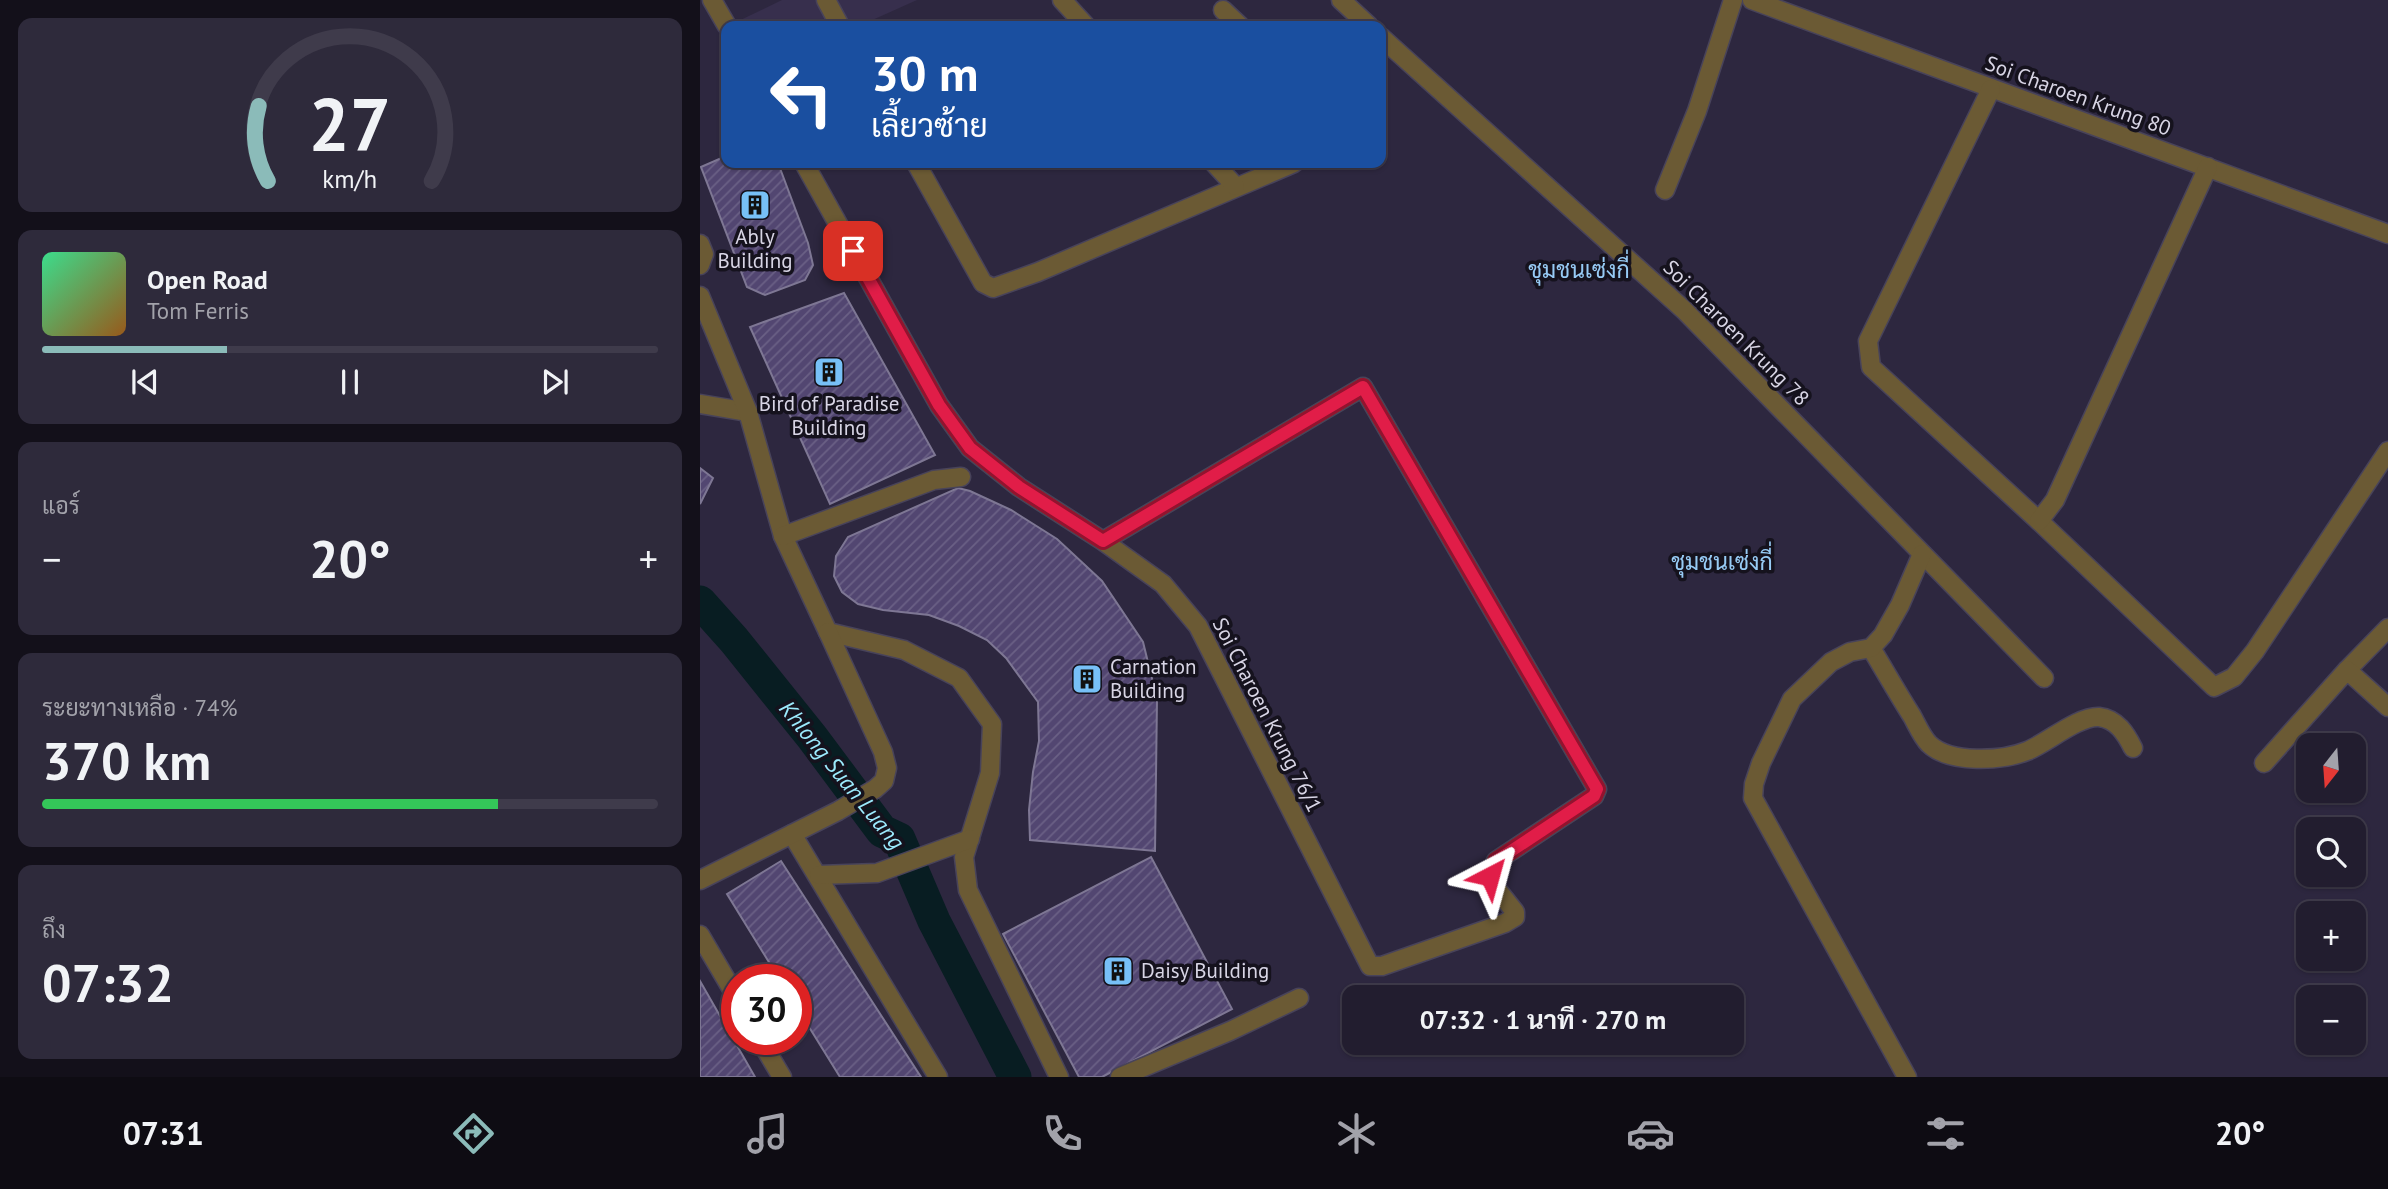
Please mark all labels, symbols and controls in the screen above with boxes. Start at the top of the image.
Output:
text: 30 m [871,41,978,105]
icon: left [756,49,847,140]
street label: Soi Charoen Krung 80 [1982,49,2175,142]
text: 27 [309,77,391,171]
text: เลี้ยวซ้าย [871,104,988,146]
text: km/h [323,163,377,195]
building icon: Ably Building [738,188,772,222]
pin [823,221,883,281]
place label: Ably Building [717,223,793,274]
icon: arrive [834,232,872,270]
district label: ชุมชนเซ่งกี่ [1528,249,1630,286]
street label: Soi Charoen Krung 78 [1658,254,1815,411]
text: Open Road [147,263,268,296]
text: Tom Ferris [147,296,249,325]
building icon: Bird of Paradise Building [812,355,846,389]
icon: previous [126,363,164,401]
icon: pause [331,363,369,401]
icon: next [536,363,574,401]
place label: Bird of Paradise Building [759,390,899,441]
text: แอร์ [42,491,80,520]
text: 20° [309,525,391,592]
text: − [42,534,61,583]
text: + [639,534,658,583]
district label: ชุมชนเซ่งกี่ [1671,541,1773,578]
street label: Soi Charoen Krung 76/1 [1207,613,1328,816]
place label: Carnation Building [1110,653,1197,704]
building icon: Carnation Building [1070,662,1104,696]
text: ระยะทางเหลือ · 74% [42,693,237,722]
water label: Khlong Suan Luang [773,694,912,855]
text: 370 km [42,727,211,794]
north arrow [2296,733,2366,803]
map controls [2296,733,2366,1055]
button: search [2296,817,2366,887]
position arrow [1453,839,1527,913]
button: + [2296,901,2366,971]
text: ถึง [42,915,66,944]
text: 07:32 [42,949,174,1016]
building icon: Daisy Building [1101,954,1135,988]
place label: Daisy Building [1141,957,1269,984]
speed limit sign: 30 [721,964,812,1055]
button: − [2296,985,2366,1055]
text: 07:32 · 1 นาที · 270 m [1420,1003,1666,1036]
icon: directions [449,1109,498,1158]
icon: music [743,1109,792,1158]
icon: phone [1038,1109,1087,1158]
icon: climate [1332,1109,1381,1158]
icon: car [1626,1109,1675,1158]
icon: filters [1921,1109,1970,1158]
text: 07:31 [123,1112,204,1154]
text: 20° [2215,1112,2265,1154]

